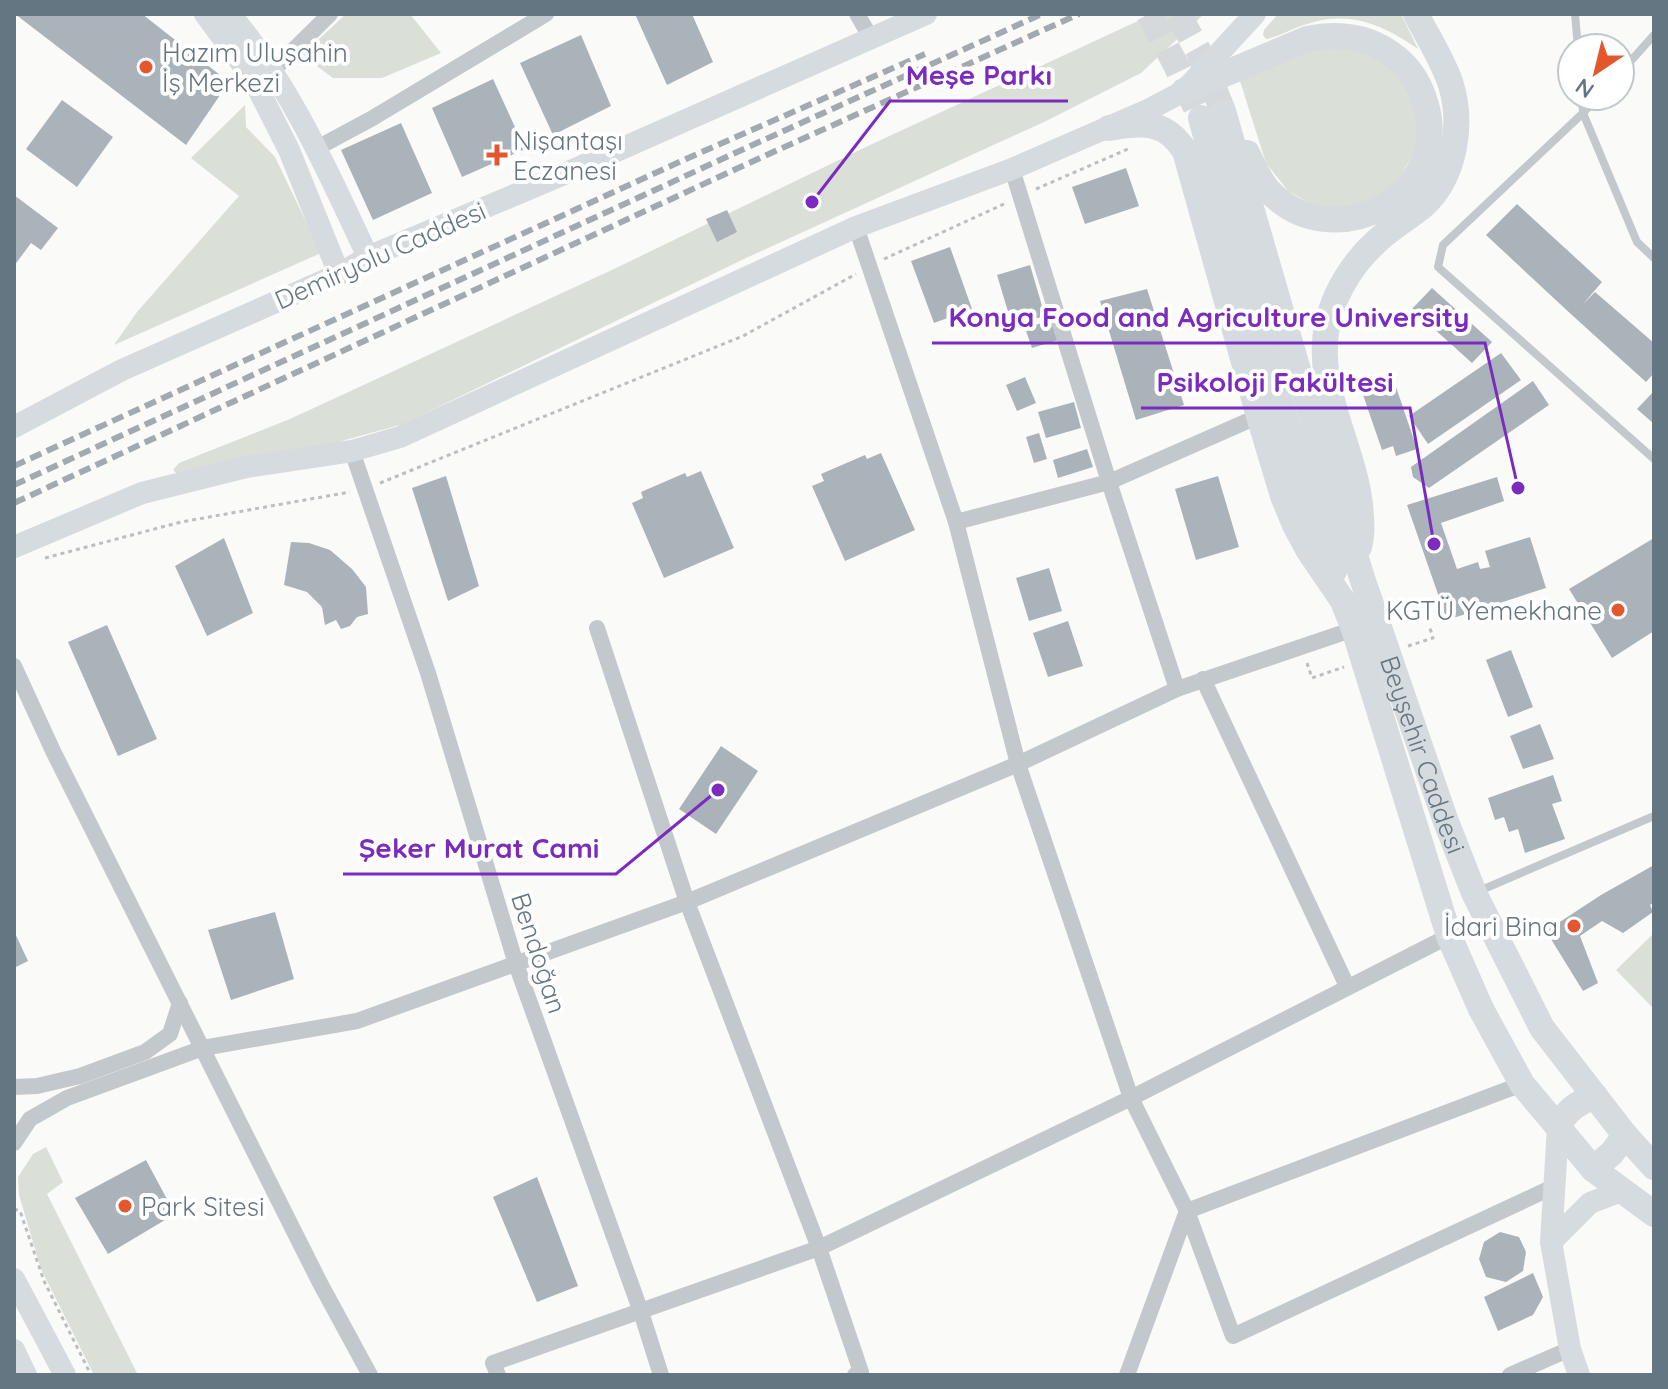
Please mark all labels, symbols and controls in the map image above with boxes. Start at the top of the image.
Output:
north arrow [1556,32,1636,112]
place label: Hazım Uluşahin İş Merkezi [162,36,348,99]
callout: Meşe Parkı [890,49,1068,101]
text: Meşe Parkı [906,57,1052,92]
marker: Hazım Uluşahin İş Merkezi [137,58,155,76]
text: N [1570,72,1599,104]
place label: Nişantaşı Eczanesi [513,124,623,187]
marker: Nişantaşı Eczanesi [488,146,506,164]
street label: Demiryolu Caddesi [269,194,491,316]
callout: Konya Food and Agriculture University [932,291,1485,343]
text: Konya Food and Agriculture University [948,299,1470,334]
callout: Psikoloji Fakültesi [1141,356,1410,408]
text: Psikoloji Fakültesi [1156,364,1394,399]
place label: KGTÜ Yemekhane [1386,594,1602,627]
marker: KGTÜ Yemekhane [1609,601,1627,619]
street label: Beyşehir Caddesi [1373,651,1473,858]
callout: Şeker Murat Cami [343,822,616,874]
text: Şeker Murat Cami [359,830,599,865]
street label: Bendoğan [504,888,574,1018]
place label: İdari Bina [1444,910,1558,943]
marker: İdari Bina [1565,917,1583,935]
place label: Park Sitesi [141,1190,264,1223]
marker: Park Sitesi [116,1197,134,1215]

